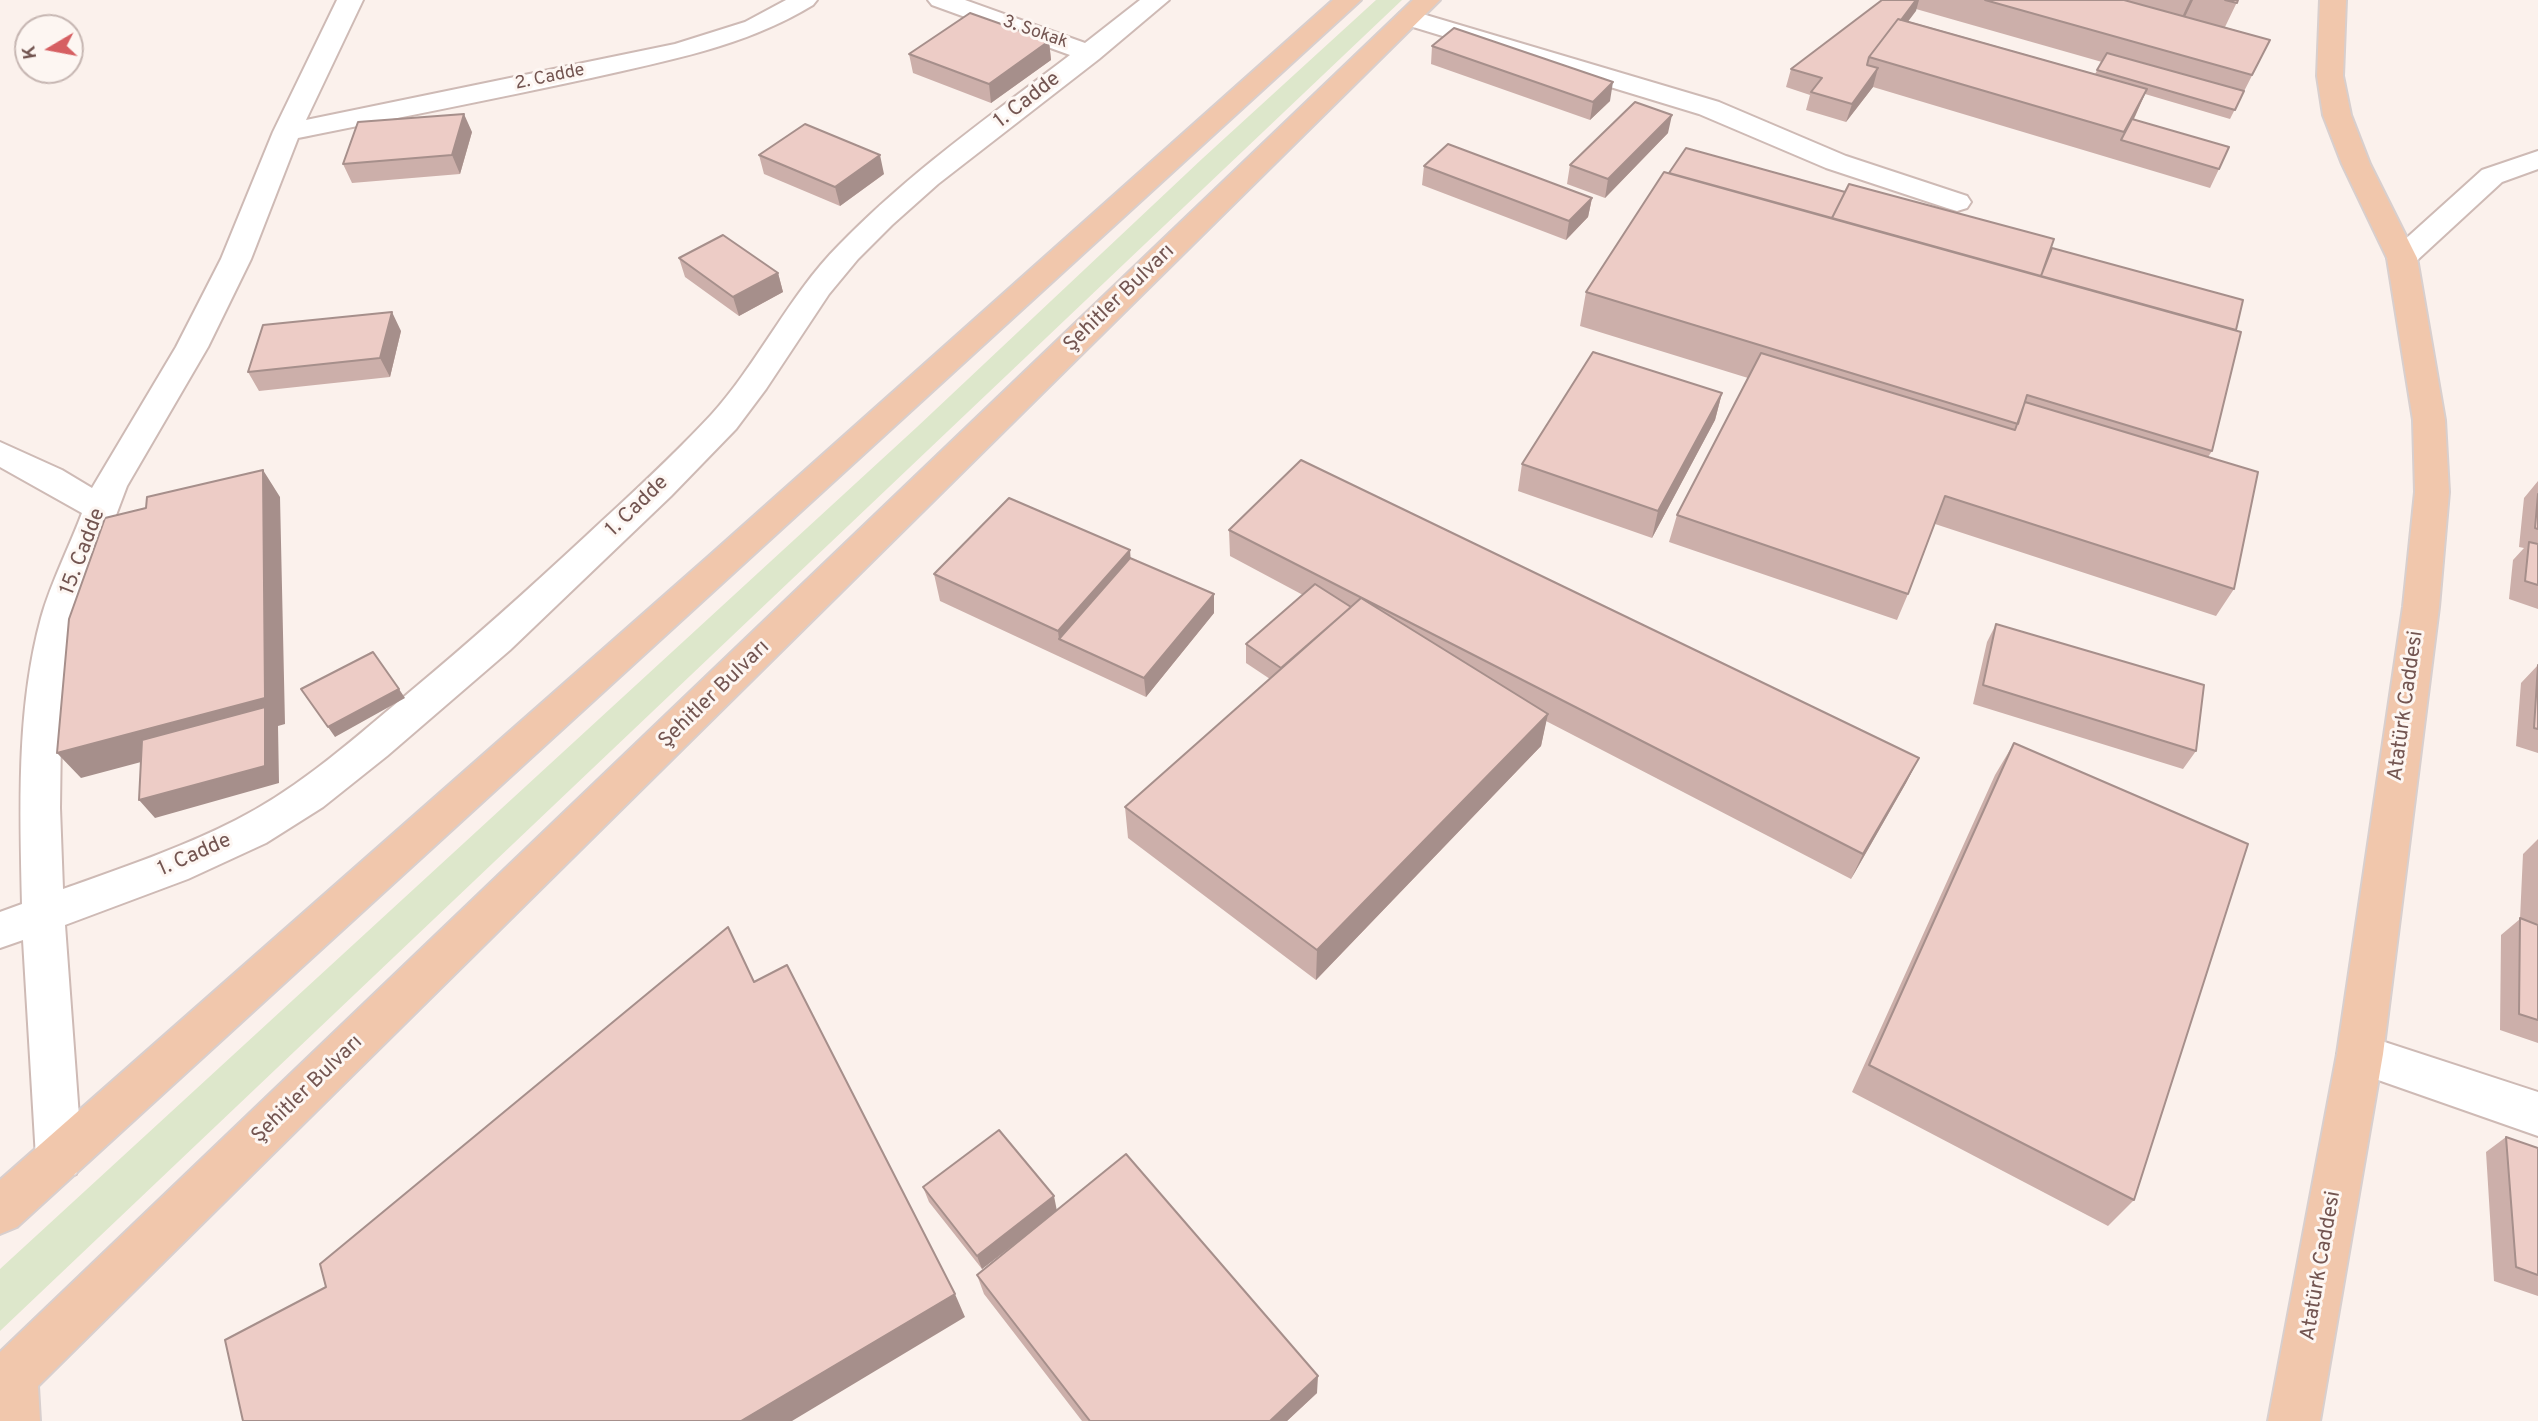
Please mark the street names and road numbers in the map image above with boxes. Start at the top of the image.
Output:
street label: 3. Sokak [999,12,1071,54]
street label: 2. Cadde [513,60,587,96]
street label: 1. Cadde [990,67,1066,135]
street label: Şehitler Bulvarı [1059,240,1181,358]
street label: 1. Cadde [601,471,675,543]
street label: 15. Cadde [56,505,112,599]
street label: Atatürk Caddesi [2384,629,2430,783]
street label: Şehitler Bulvarı [654,636,776,754]
street label: 1. Cadde [155,829,235,883]
street label: Şehitler Bulvarı [247,1031,369,1149]
street label: Atatürk Caddesi [2296,1189,2348,1343]

